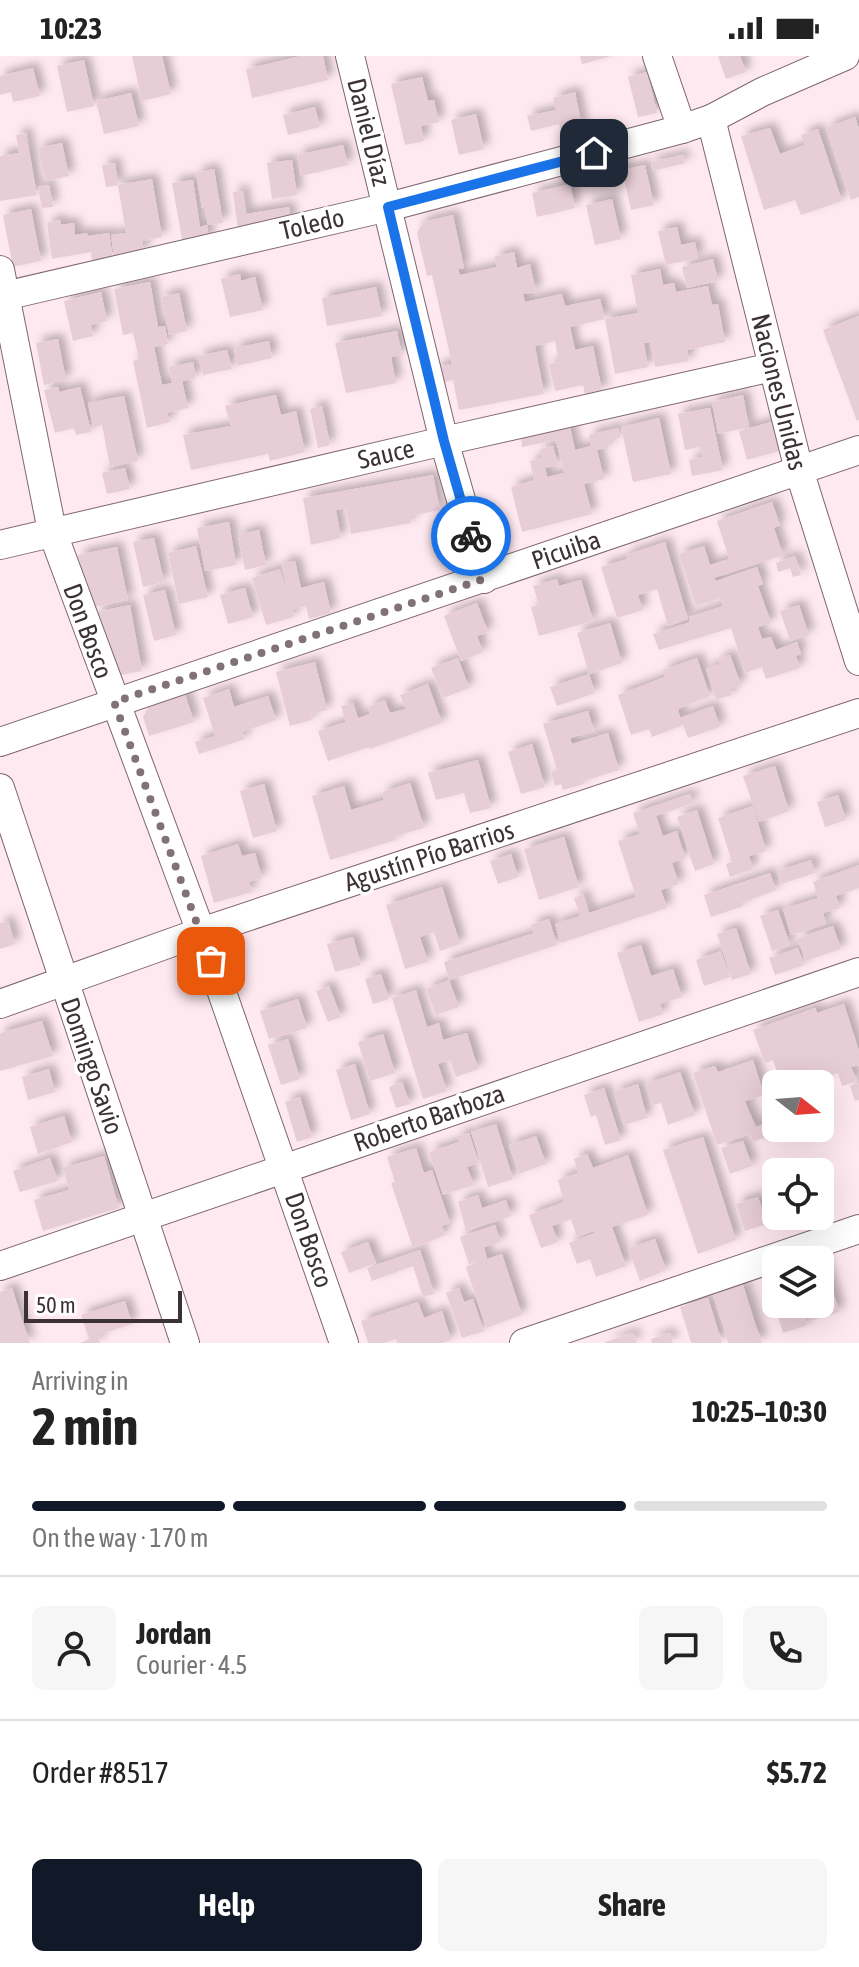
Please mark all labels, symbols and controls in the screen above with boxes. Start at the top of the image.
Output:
text: 10:23 [40,11,102,45]
street label: Daniel Díaz [341,75,397,189]
pin [560,119,628,187]
icon: home [572,131,616,175]
street label: Toledo [277,202,347,246]
street label: Naciones Unidas [745,311,813,473]
street label: Sauce [355,433,417,475]
courier [431,496,511,576]
icon: bike [449,514,493,558]
street label: Picuiba [528,524,604,576]
street label: Don Bosco [57,580,119,682]
street label: Agustín Pío Barrios [340,814,518,898]
pin [177,927,245,995]
icon: bag [189,939,233,983]
street label: Domingo Savio [55,994,129,1138]
north arrow [762,1070,834,1142]
map controls [762,1070,834,1318]
street label: Roberto Barboza [350,1078,508,1158]
button: locate [762,1158,834,1230]
street label: Don Bosco [279,1189,339,1291]
button: layers [762,1246,834,1318]
scale bar [24,1287,182,1323]
text: 50 m [36,1292,76,1318]
text: Arriving in [32,1366,129,1396]
text: 10:25–10:30 [692,1394,827,1428]
text: 2 min [32,1396,138,1456]
text: On the way · 170 m [32,1523,209,1553]
button: person [32,1606,116,1690]
button: chat [639,1606,723,1690]
button: phone [743,1606,827,1690]
text: Jordan [136,1616,211,1650]
text: Courier · 4.5 [136,1650,247,1680]
text: Order #8517 [32,1755,169,1789]
text: $5.72 [767,1755,827,1789]
button: Help [32,1859,422,1951]
button: Share [438,1859,827,1951]

